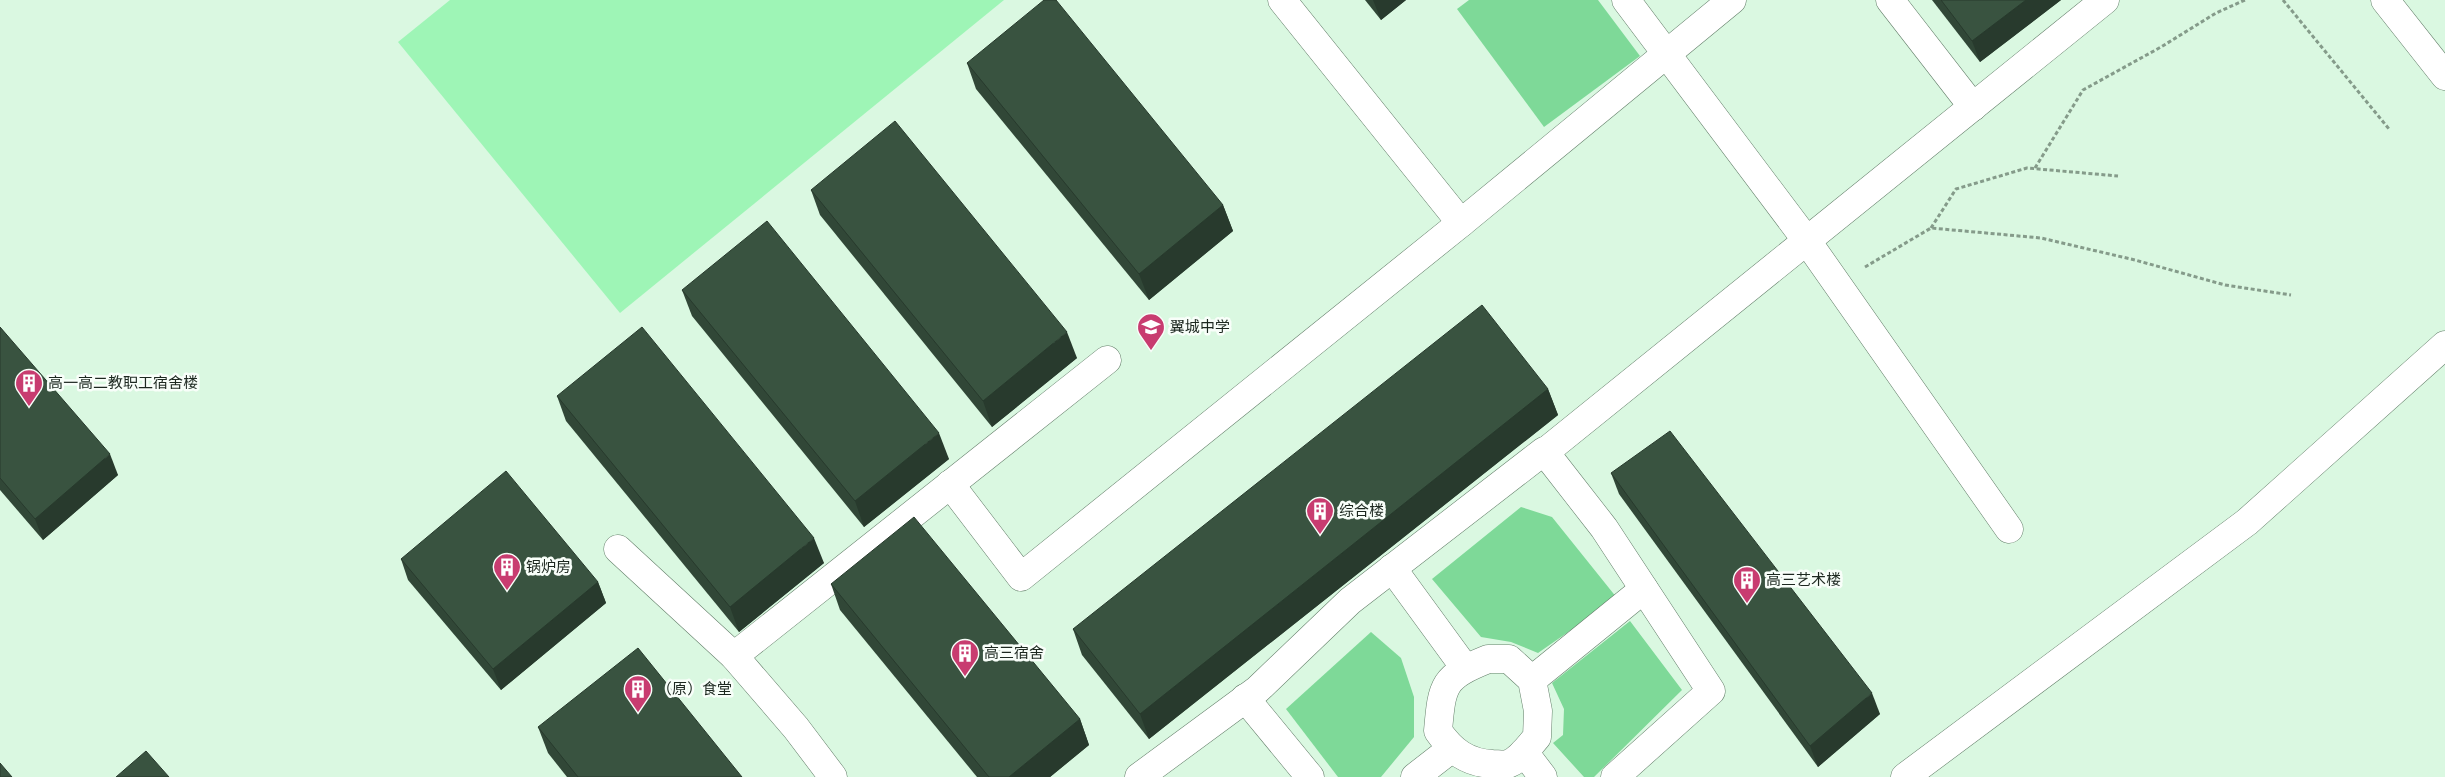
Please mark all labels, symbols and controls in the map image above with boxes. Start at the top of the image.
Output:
school or university icon: 翼城中学 [1136,312,1166,351]
place label: 翼城中学 [1170,318,1230,336]
building icon: 高一高二教职工宿舍楼 [14,368,44,407]
place label: 高一高二教职工宿舍楼 [48,374,198,392]
building icon: 综合楼 [1305,496,1335,535]
place label: 综合楼 [1339,502,1384,520]
building icon: 锅炉房 [492,552,522,591]
place label: 锅炉房 [526,558,571,576]
building icon: 高三艺术楼 [1732,565,1762,604]
place label: 高三艺术楼 [1766,571,1841,589]
building icon: 高三宿舍 [950,638,980,677]
place label: 高三宿舍 [984,644,1044,662]
building icon: （原）食堂 [623,674,653,713]
place label: （原）食堂 [657,680,732,698]

